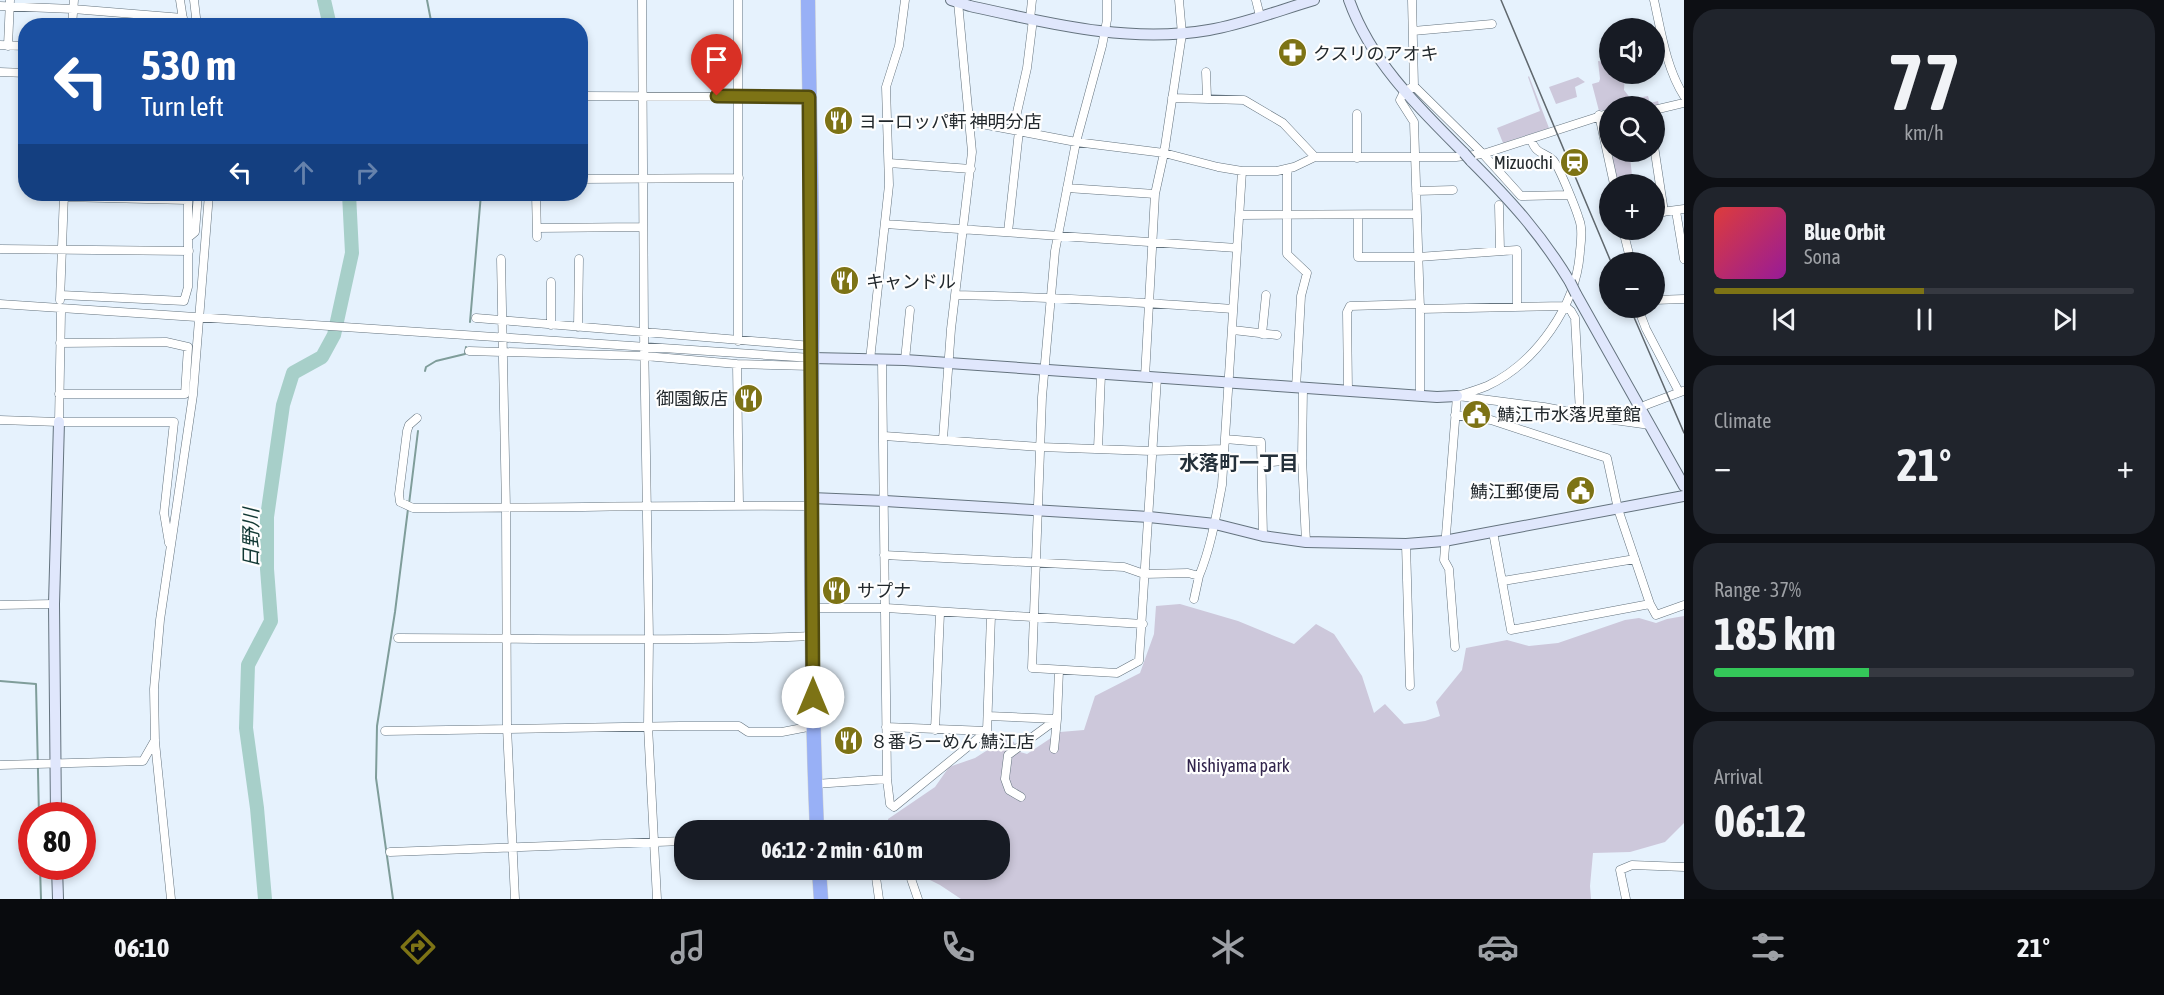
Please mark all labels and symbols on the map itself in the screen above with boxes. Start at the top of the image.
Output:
pin [691,34,742,96]
pharmacy icon: クスリのアオキ [1276,37,1308,69]
place label: クスリのアオキ [1313,43,1438,64]
restaurant icon: ヨーロッパ軒 神明分店 [822,105,854,137]
place label: ヨーロッパ軒 神明分店 [859,111,1041,132]
station icon: Mizuochi [1558,146,1590,178]
place label: Mizuochi [1494,152,1553,173]
restaurant icon: キャンドル [829,265,861,297]
place label: キャンドル [866,271,956,292]
restaurant icon: 御園飯店 [733,382,765,414]
place label: 御園飯店 [656,388,728,409]
public building icon: 鯖江市水落児童館 [1460,398,1492,430]
place label: 鯖江市水落児童館 [1497,404,1641,425]
district label: 水落町一丁目 [1179,451,1299,474]
public building icon: 鯖江郵便局 [1565,475,1597,507]
place label: 鯖江郵便局 [1470,481,1560,502]
water label: 日野川 [239,506,262,568]
restaurant icon: サプナ [820,574,852,606]
place label: サプナ [857,580,911,601]
position arrow [781,665,845,729]
restaurant icon: ８番らーめん 鯖江店 [833,725,865,757]
place label: ８番らーめん 鯖江店 [870,731,1034,752]
park label: Nishiyama park [1186,755,1290,776]
speed limit sign: 80 [18,802,96,880]

